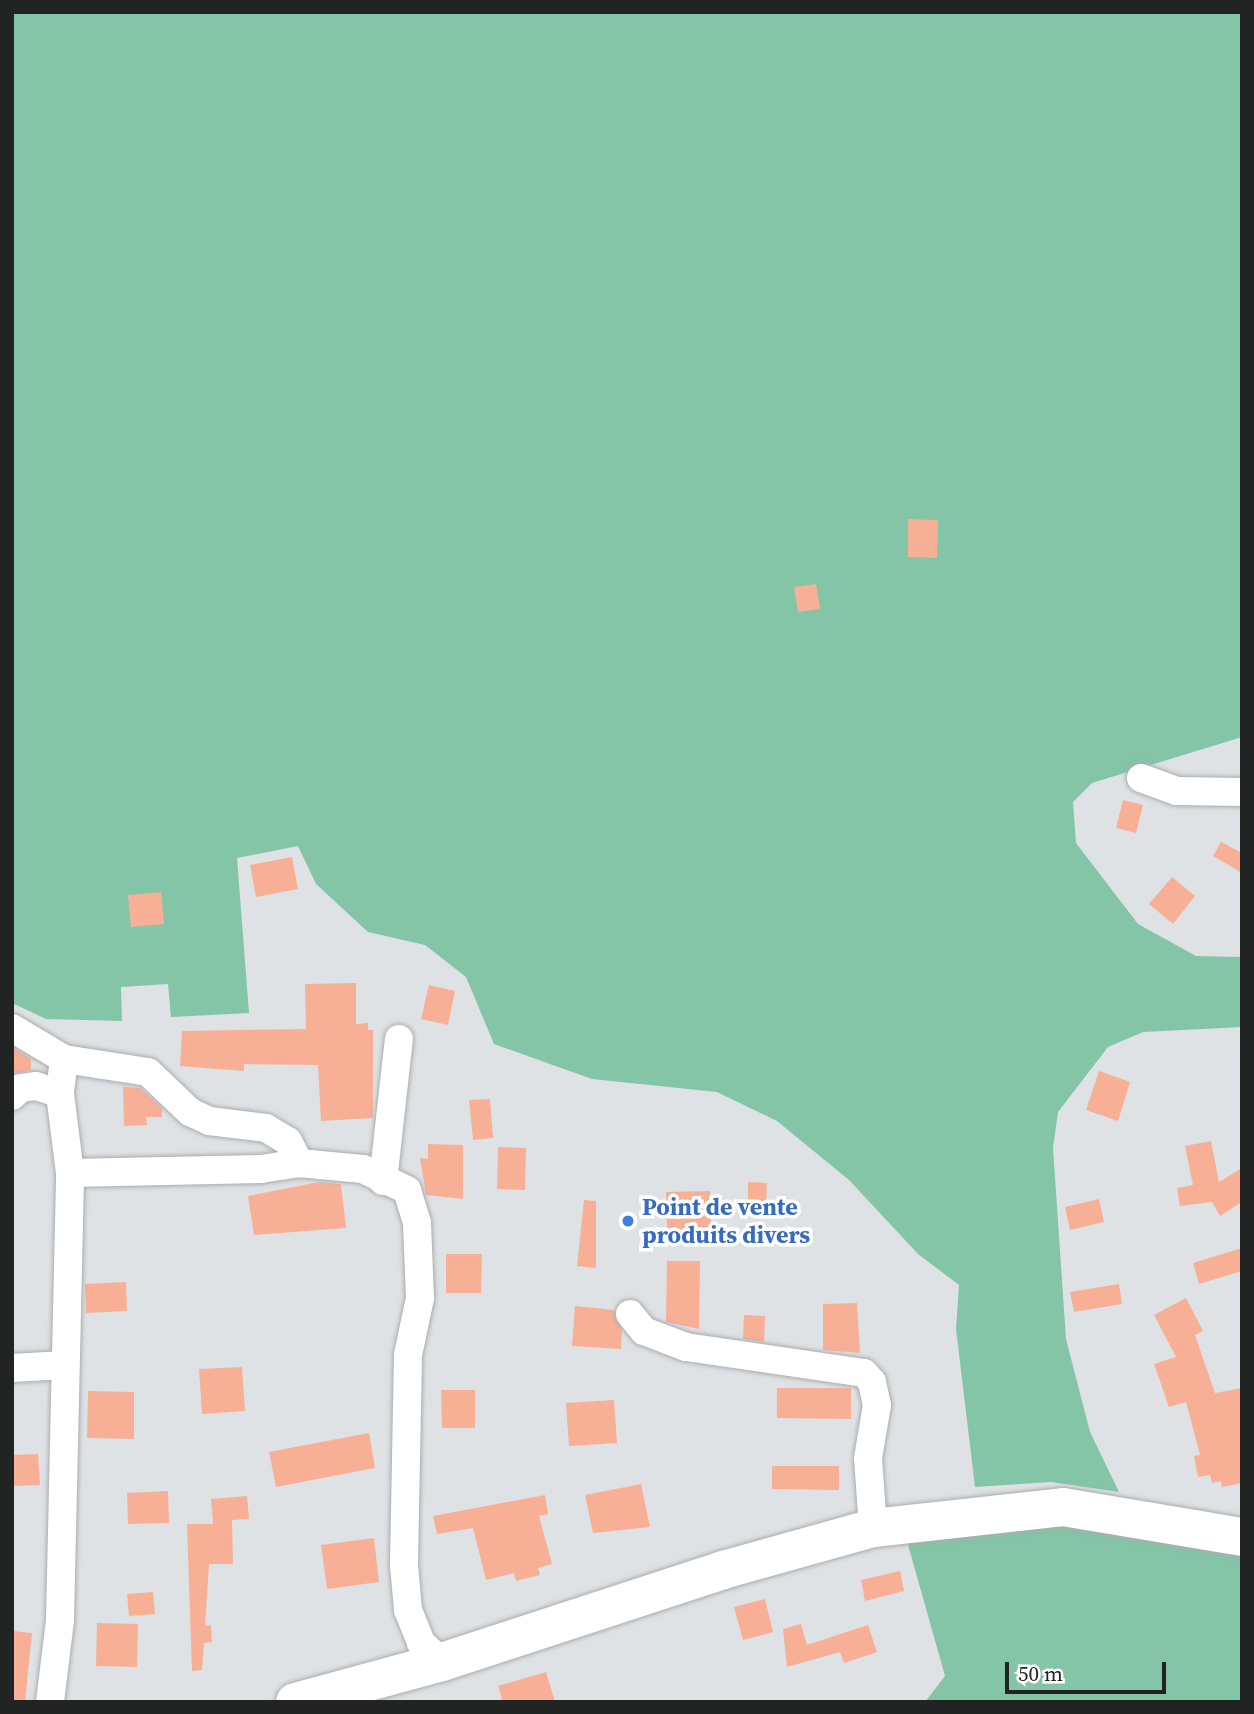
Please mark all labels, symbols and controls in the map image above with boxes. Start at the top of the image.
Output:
place label: Point de vente produits divers [642,1193,810,1249]
marker: Point de vente produits divers [620,1213,636,1229]
scale bar [1009,1648,1170,1692]
text: 50 m [1018,1659,1063,1688]

